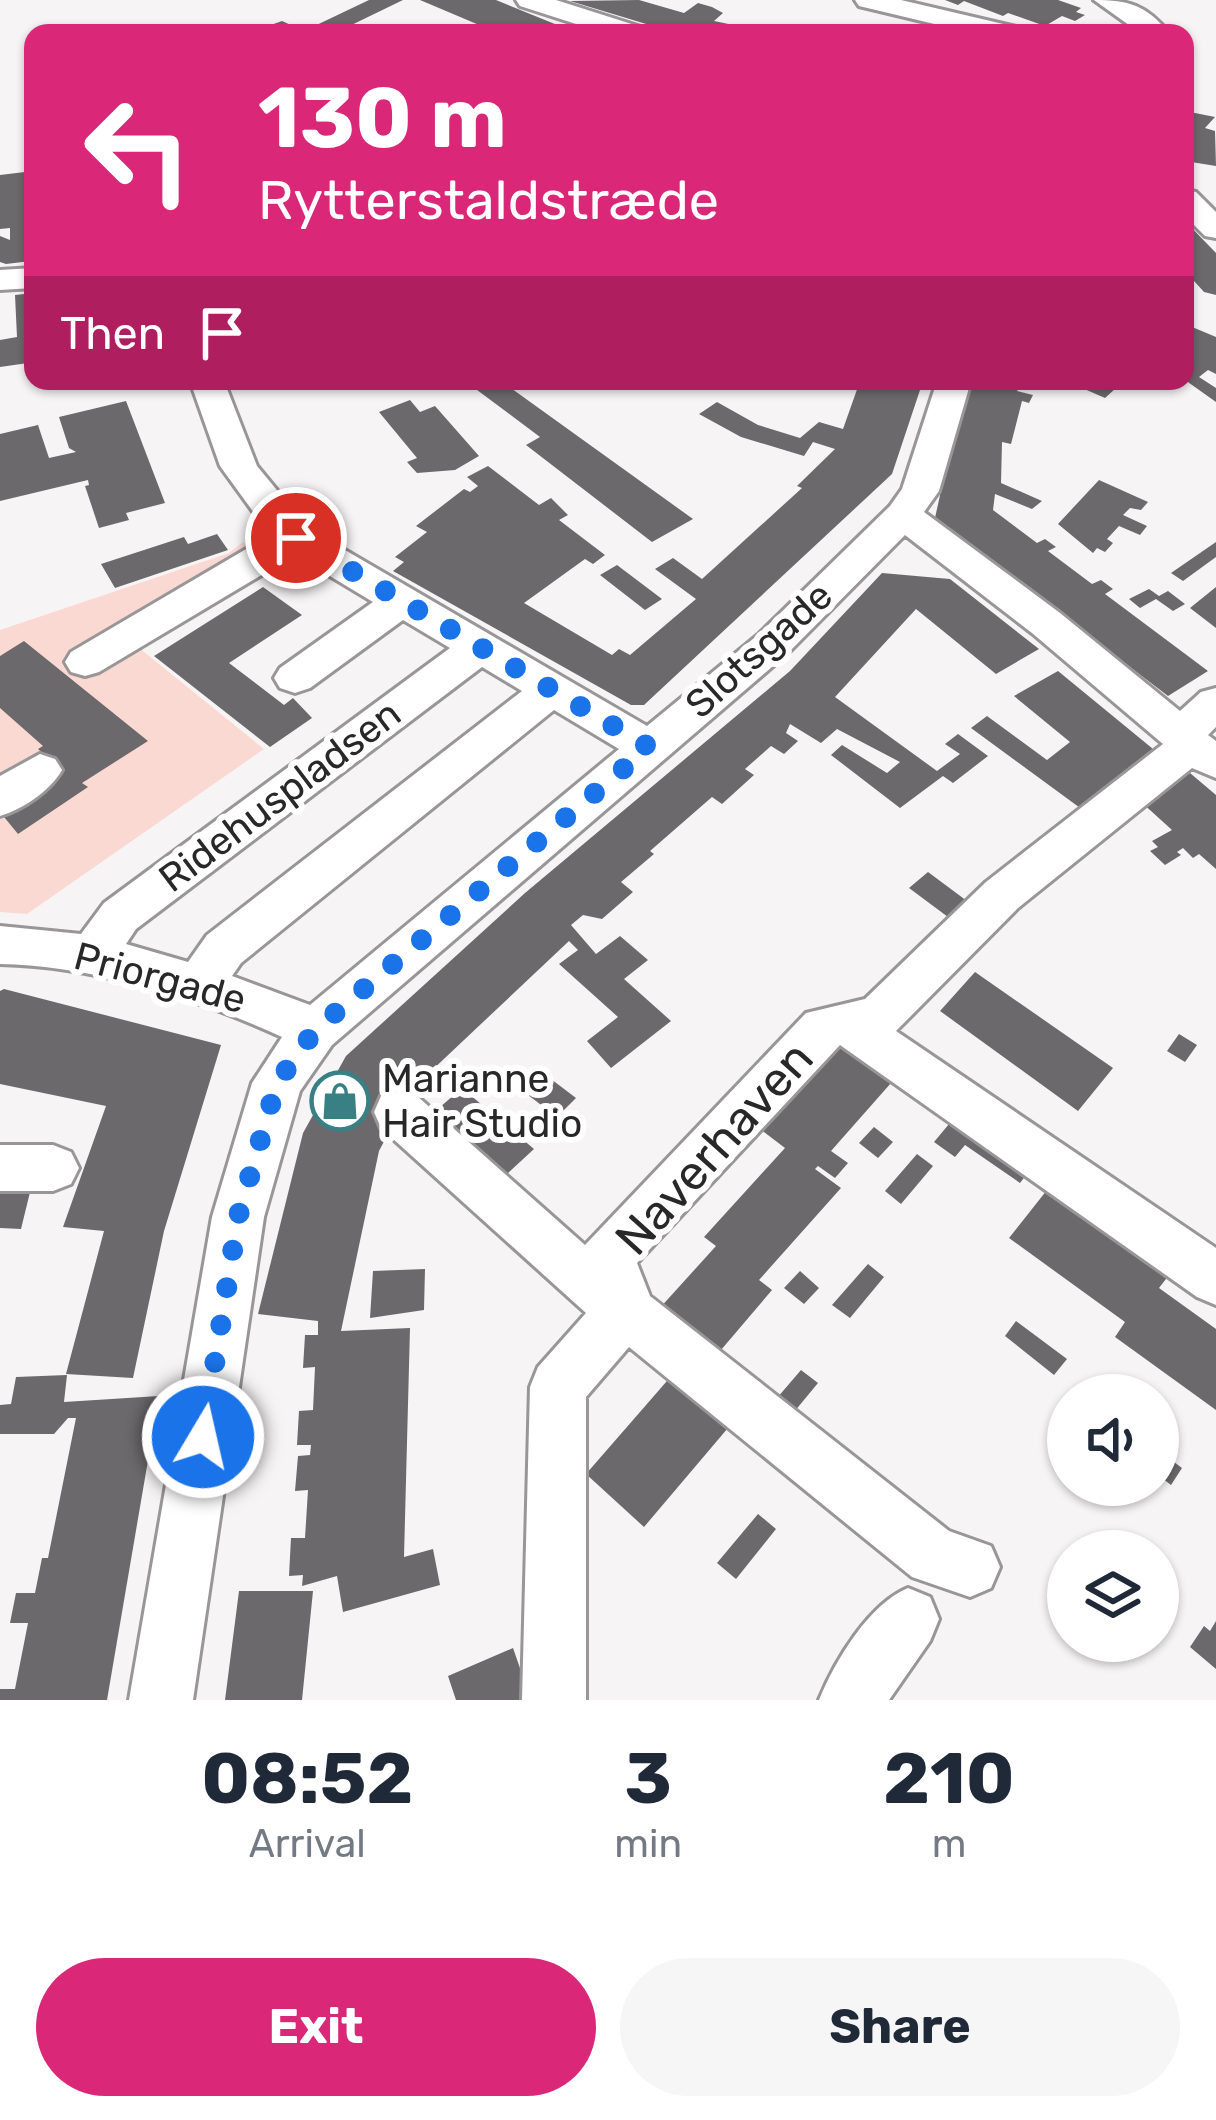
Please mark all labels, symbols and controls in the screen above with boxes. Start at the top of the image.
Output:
text: 130 m [258,68,507,168]
icon: left [60,72,216,228]
text: Rytterstaldstræde [258,169,719,233]
icon: arrive [189,300,255,366]
text: Then [60,307,165,360]
pin [245,487,347,589]
icon: arrive [263,505,329,571]
street label: Slotsgade [676,572,842,728]
street label: Ridehuspladsen [150,690,410,902]
street label: Priorgade [69,933,251,1023]
street label: Naverhaven [603,1030,825,1266]
place label: Marianne Hair Studio [382,1056,582,1147]
shop icon: Marianne Hair Studio [309,1070,371,1132]
position arrow [140,1374,266,1500]
map controls [1047,1374,1179,1662]
button: sound [1047,1374,1179,1506]
button: layers [1047,1530,1179,1662]
text: 08:52 [201,1736,413,1821]
text: 3 [625,1736,672,1821]
text: 210 [883,1736,1015,1821]
text: Arrival [249,1821,366,1867]
text: min [614,1821,682,1867]
text: m [932,1821,966,1867]
button: Exit [36,1958,596,2096]
button: Share [620,1958,1180,2096]

